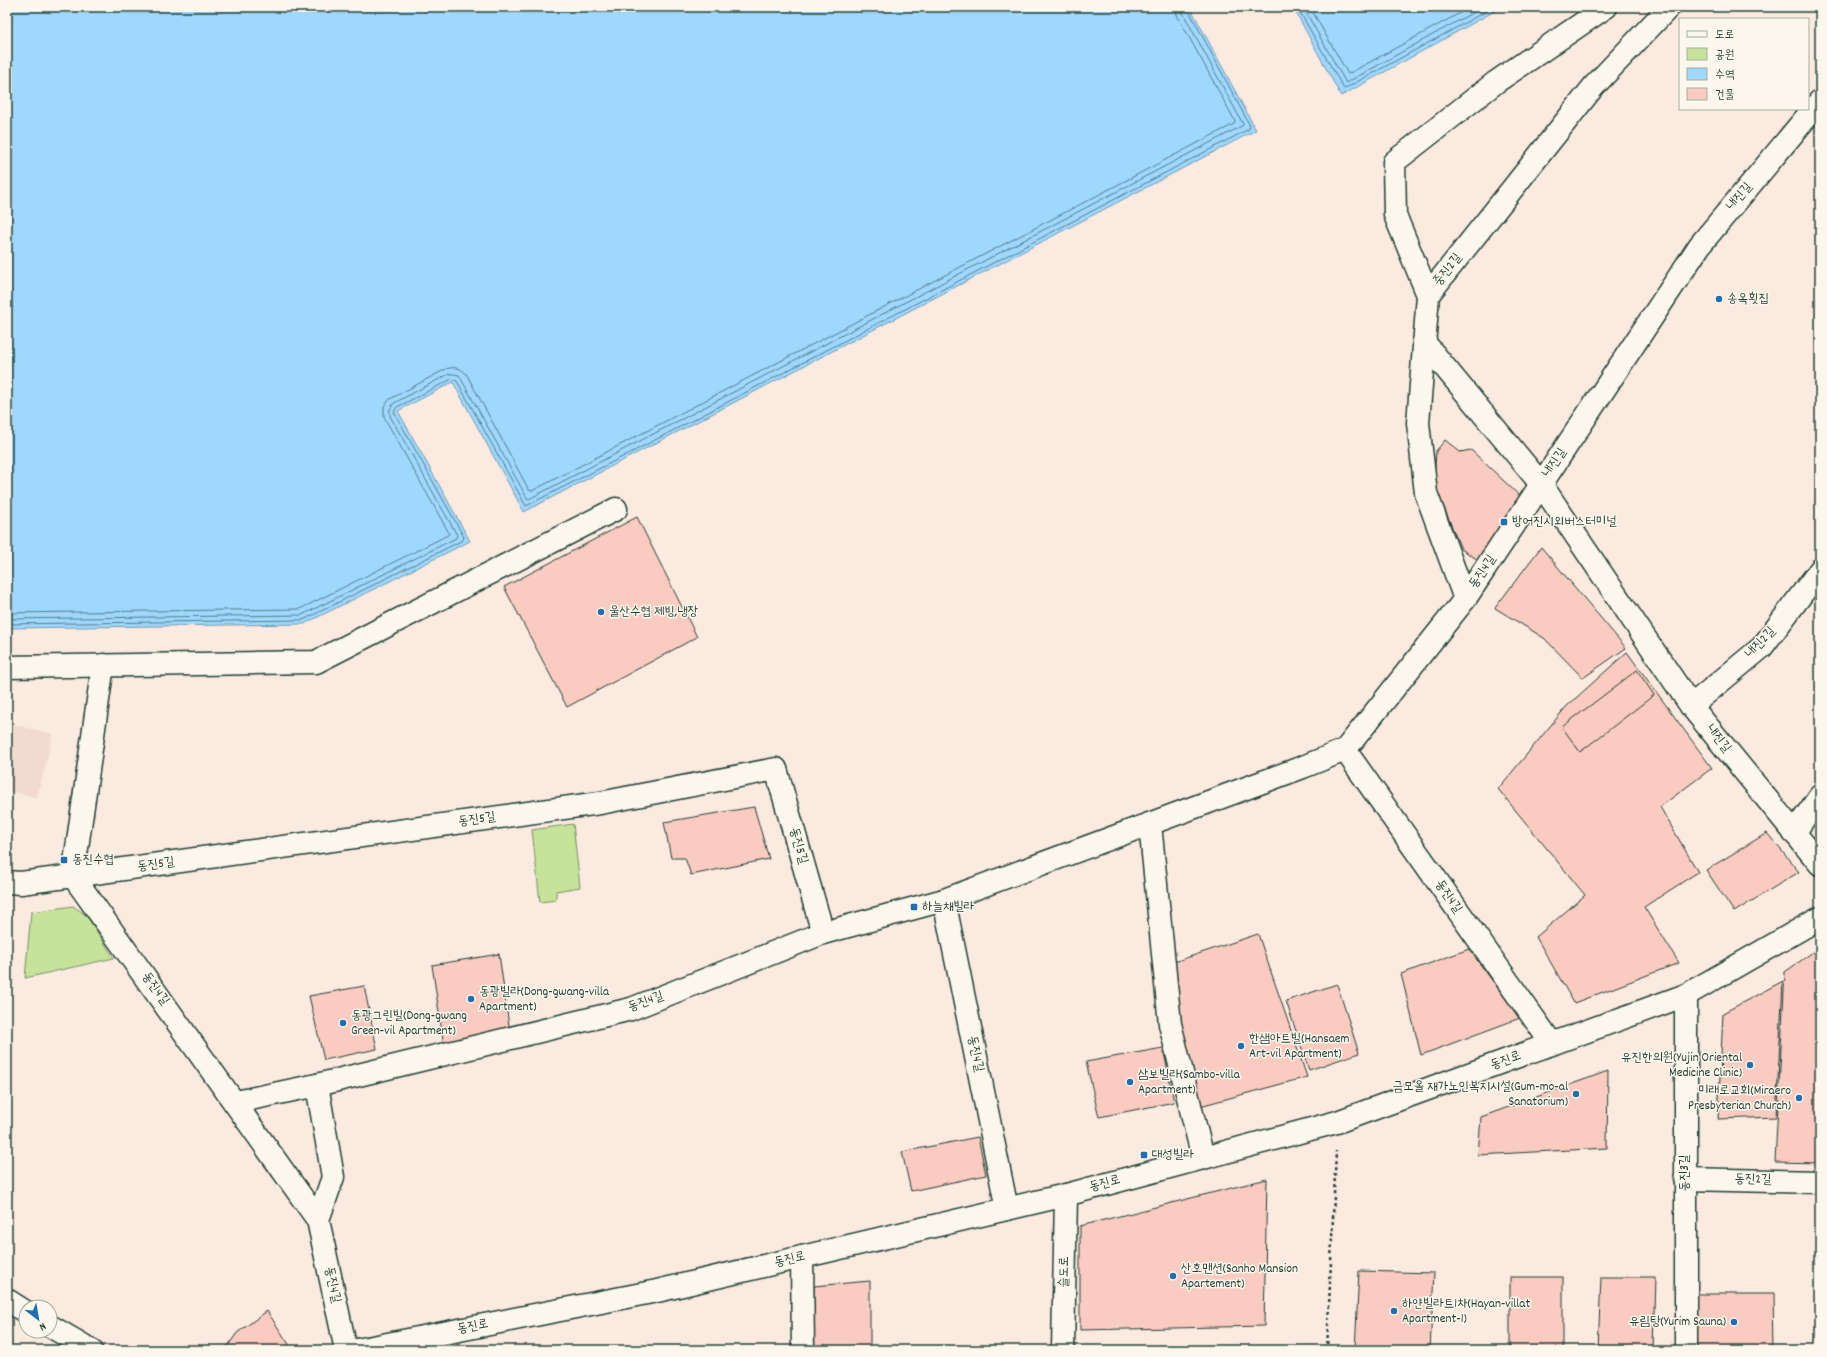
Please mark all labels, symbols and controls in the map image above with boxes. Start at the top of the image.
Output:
legend [1679,18,1809,110]
text: 도로 [1715,27,1734,44]
text: 공원 [1715,47,1734,64]
text: 수역 [1715,67,1735,84]
text: 건물 [1715,87,1735,104]
street label: 내진길 [1723,179,1757,215]
street label: 중진2길 [1429,250,1467,290]
place label: 송옥횟집 [1727,290,1769,309]
marker: 송옥횟집 [1714,294,1724,304]
street label: 내진길 [1538,445,1572,481]
place label: 방어진시외버스터미널 [1512,513,1617,532]
marker: 방어진시외버스터미널 [1499,517,1509,527]
street label: 동진4길 [1465,551,1501,593]
place label: 울산수협 제빙,냉장 [609,603,698,622]
marker: 울산수협 제빙,냉장 [596,607,606,617]
street label: 내진2길 [1741,623,1781,663]
street label: 내진길 [1701,721,1735,757]
street label: 동진5길 [457,808,497,832]
street label: 동진5길 [784,825,812,867]
place label: 동진수협 [72,851,114,870]
street label: 동진5길 [136,853,176,877]
marker: 동진수협 [59,855,69,865]
street label: 동진4길 [1430,876,1466,918]
place label: 하늘채빌라 [922,898,975,917]
marker: 하늘채빌라 [909,902,919,912]
street label: 동진4길 [137,969,173,1009]
place label: 동광빌라(Dong-gwang-villa Apartment) [479,983,610,1017]
street label: 동진4길 [625,987,667,1017]
marker: 동광빌라(Dong-gwang-villa Apartment) [466,994,476,1004]
place label: 동광그린빌(Dong-gwang Green-vil Apartment) [351,1007,467,1041]
marker: 동광그린빌(Dong-gwang Green-vil Apartment) [338,1018,348,1028]
place label: 한샘아트빌(Hansaem Art-vil Apartment) [1249,1030,1350,1064]
street label: 동진4길 [962,1034,988,1074]
marker: 한샘아트빌(Hansaem Art-vil Apartment) [1236,1041,1246,1051]
street label: 동진로 [1488,1047,1524,1075]
place label: 유진한의원(Yujin Oriental Medicine Clinic) [1621,1049,1742,1083]
marker: 유진한의원(Yujin Oriental Medicine Clinic) [1745,1060,1755,1070]
place label: 삼보빌라(Sambo-villa Apartment) [1138,1066,1241,1100]
marker: 삼보빌라(Sambo-villa Apartment) [1125,1077,1135,1087]
place label: 금모올 재가노인복지시설(Gum-mo-al Sanatorium) [1393,1078,1568,1112]
place label: 미래로교회(Miraero Presbyterian Church) [1688,1082,1791,1116]
marker: 금모올 재가노인복지시설(Gum-mo-al Sanatorium) [1571,1089,1581,1099]
marker: 미래로교회(Miraero Presbyterian Church) [1794,1093,1804,1103]
place label: 대성빌라 [1152,1146,1194,1165]
marker: 대성빌라 [1139,1150,1149,1160]
street label: 동진3길 [1676,1154,1695,1192]
street label: 동진2길 [1734,1170,1772,1190]
street label: 동진로 [1087,1171,1123,1197]
street label: 동진로 [773,1247,807,1273]
street label: 슬도로 [1055,1256,1075,1288]
place label: 산호맨션(Sanho Mansion Apartement) [1181,1260,1298,1294]
street label: 동진4길 [319,1265,345,1305]
marker: 산호맨션(Sanho Mansion Apartement) [1168,1271,1178,1281]
place label: 하얀빌라트1차(Hayan-villat Apartment-1) [1402,1295,1530,1329]
north arrow [18,1299,58,1339]
marker: 하얀빌라트1차(Hayan-villat Apartment-1) [1389,1306,1399,1316]
place label: 유림탕(Yurim Sauna) [1629,1313,1726,1332]
street label: 동진로 [456,1315,490,1339]
marker: 유림탕(Yurim Sauna) [1729,1317,1739,1327]
text: N [35,1318,49,1334]

